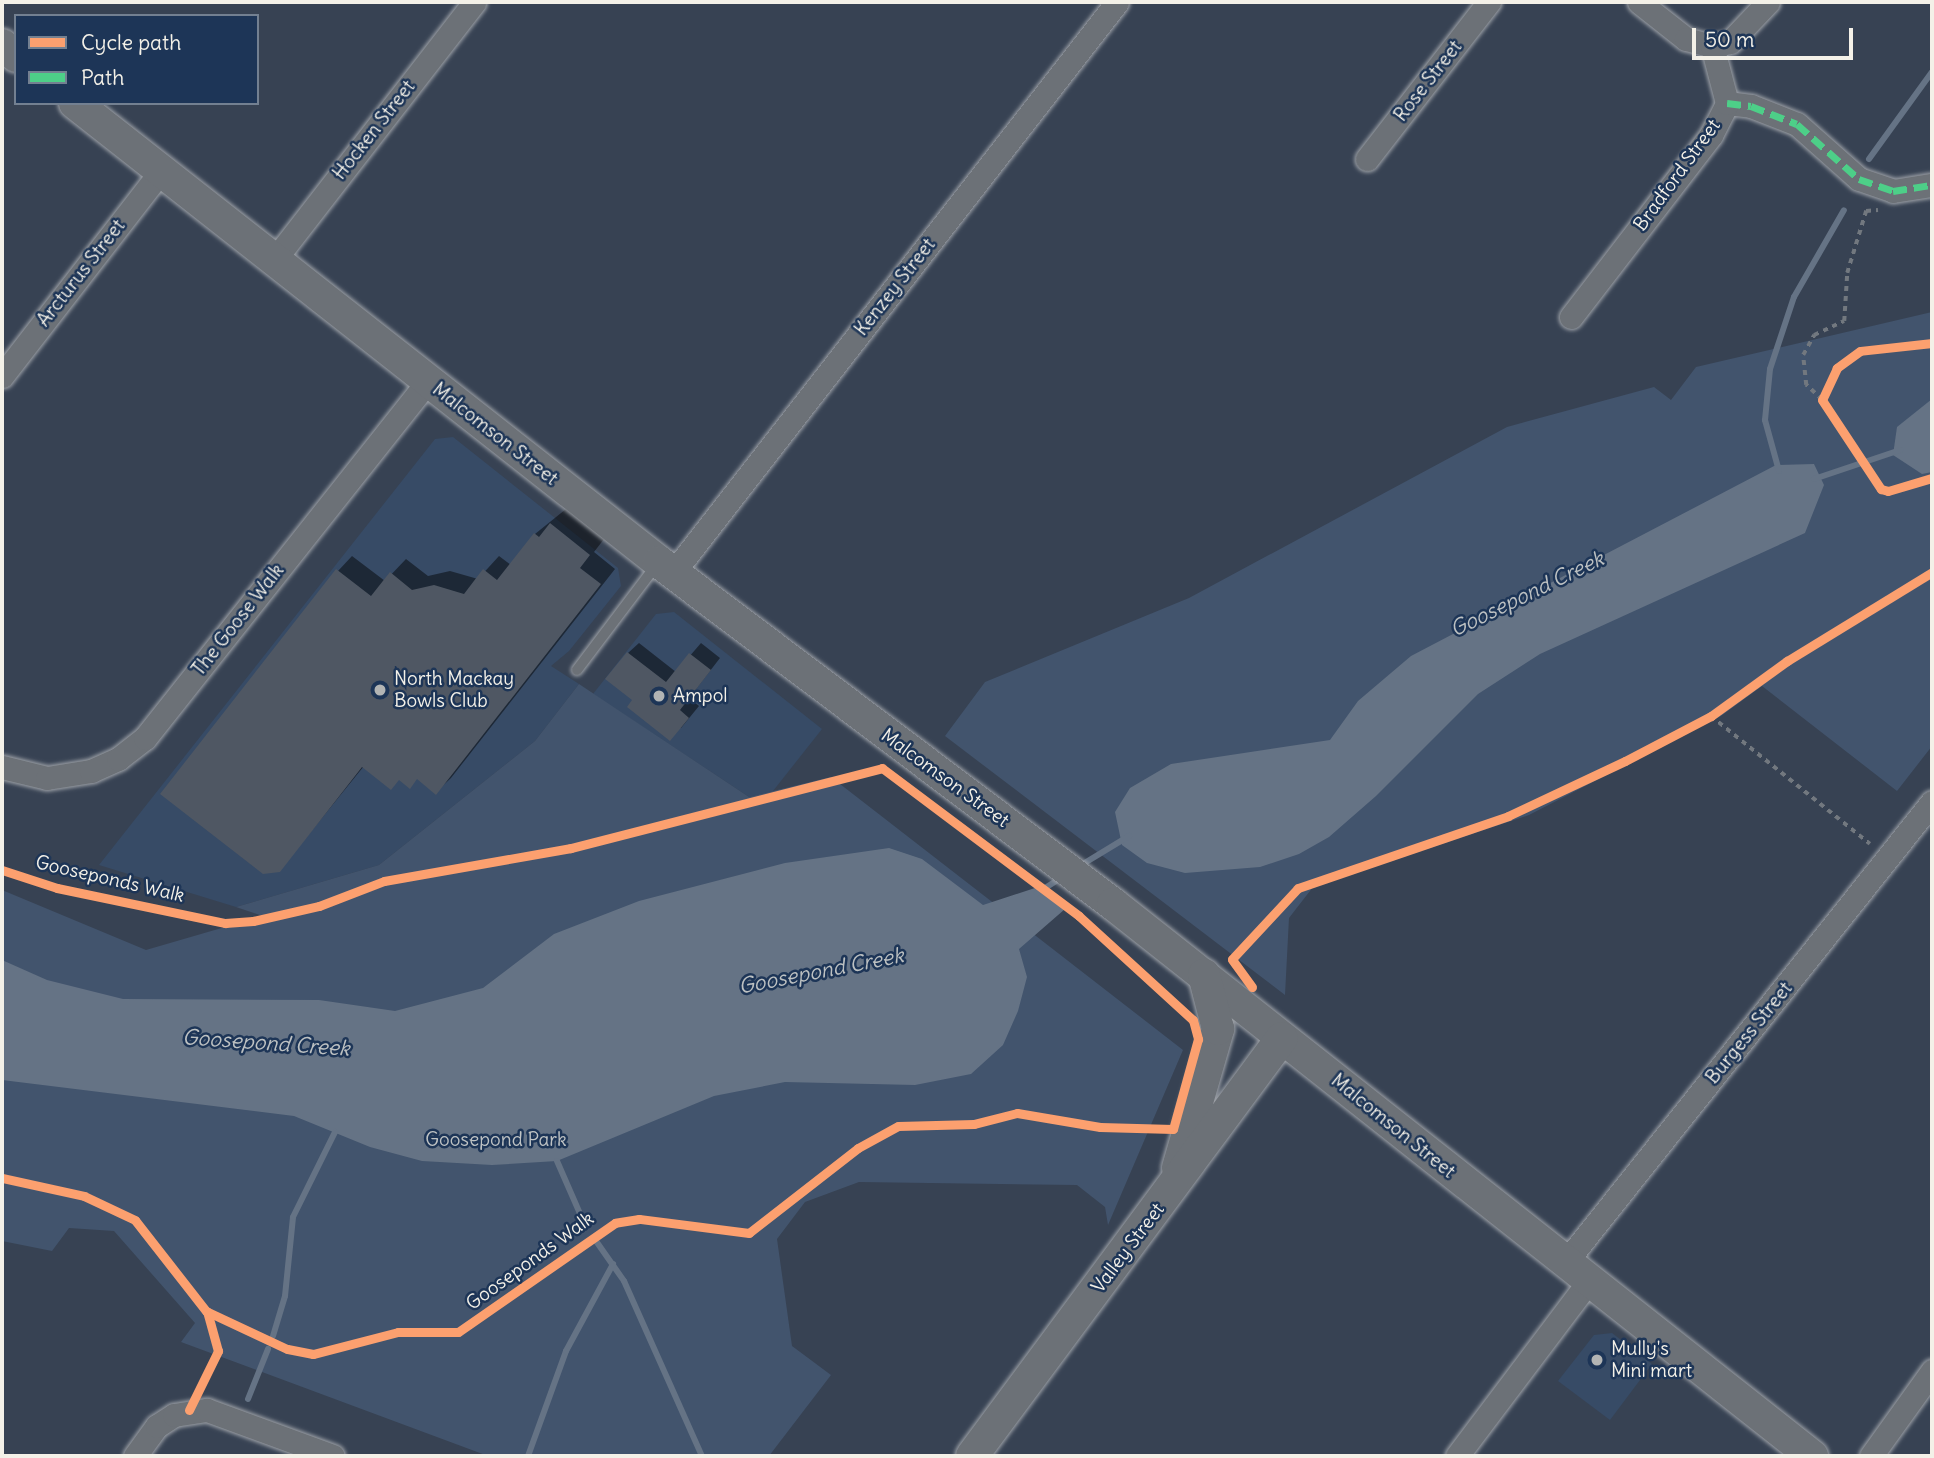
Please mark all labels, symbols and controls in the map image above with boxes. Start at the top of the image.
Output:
legend [14,14,259,105]
scale bar [1696,14,1857,58]
text: 50 m [1705,26,1754,53]
text: Cycle path [81,29,181,56]
street label: Rose Street [1389,36,1467,126]
text: Path [81,64,124,91]
street label: Hocken Street [328,76,420,184]
street label: Bradford Street [1629,115,1725,235]
street label: Arcturus Street [32,215,130,331]
street label: Kenzey Street [850,234,940,340]
street label: Malcomson Street [428,378,562,490]
water label: Goosepond Creek [1446,546,1608,642]
street label: The Goose Walk [187,560,289,680]
place label: North Mackay Bowls Club [394,668,514,712]
marker: North Mackay Bowls Club [372,682,388,698]
place label: Ampol [673,685,728,707]
marker: Ampol [651,688,667,704]
street label: Malcomson Street [876,724,1014,832]
street label: Gooseponds Walk [33,851,187,907]
water label: Goosepond Creek [736,943,906,999]
street label: Burgess Street [1701,977,1797,1089]
water label: Goosepond Creek [181,1025,351,1061]
street label: Malcomson Street [1326,1069,1460,1183]
park label: Goosepond Park [425,1129,567,1151]
street label: Valley Street [1087,1199,1169,1297]
street label: Gooseponds Walk [462,1207,598,1315]
place label: Mully's Mini mart [1611,1338,1692,1382]
marker: Mully's Mini mart [1589,1352,1605,1368]

